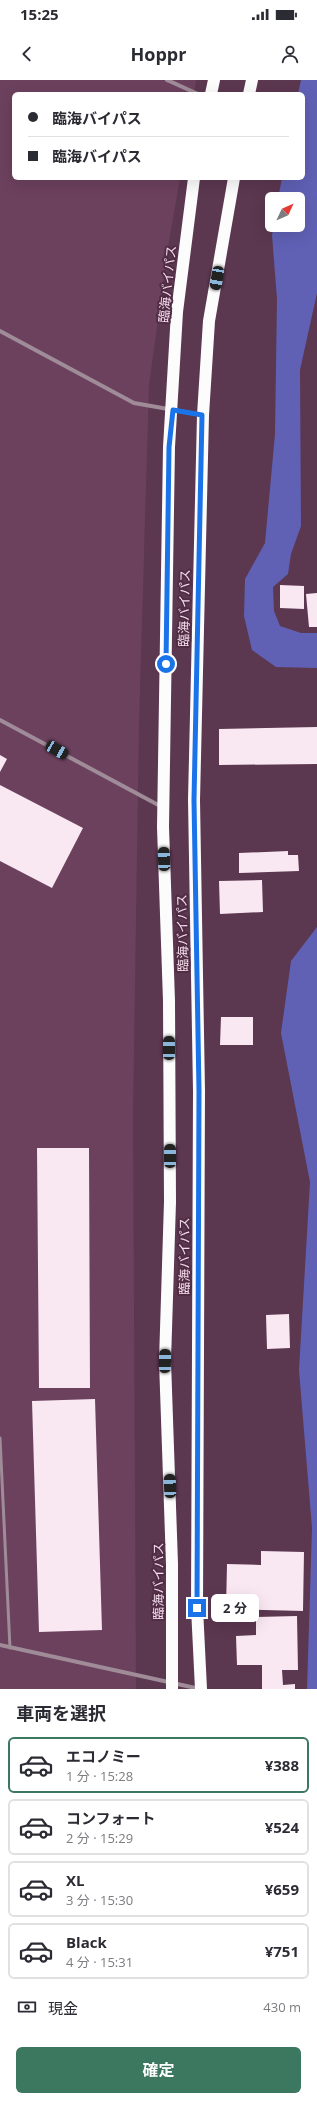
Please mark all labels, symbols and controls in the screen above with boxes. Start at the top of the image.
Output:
text: 15:25 [20,4,59,24]
text: Hoppr [131,42,186,66]
icon: back [16,43,38,65]
icon: person [279,43,301,65]
text: 臨海バイパス [52,108,142,128]
text: 臨海バイパス [52,146,142,166]
north arrow [265,192,305,232]
map controls [265,192,305,232]
street label: 臨海バイパス [154,244,180,324]
car [209,265,225,291]
street label: 臨海バイパス [174,569,194,647]
route start [157,655,175,673]
car [44,739,70,761]
car [158,847,170,871]
street label: 臨海バイパス [172,894,192,972]
car [163,1036,175,1060]
car [164,1144,176,1168]
street label: 臨海バイパス [175,1217,193,1295]
car [159,1349,171,1373]
car [164,1474,176,1498]
street label: 臨海バイパス [149,1542,167,1620]
callout: 2 分 [211,1594,259,1622]
route end [188,1599,206,1617]
text: 2 分 [223,1599,247,1617]
text: 車両を選択 [16,1701,106,1725]
text: エコノミー [66,1746,141,1766]
icon: car [18,1747,54,1783]
text: ¥388 [265,1755,299,1775]
text: 1 分 · 15:28 [66,1767,133,1785]
text: コンフォート [66,1808,156,1828]
icon: car [18,1809,54,1845]
text: ¥524 [265,1817,299,1837]
text: 2 分 · 15:29 [66,1829,133,1847]
text: XL [66,1870,84,1890]
icon: car [18,1871,54,1907]
text: ¥659 [265,1879,299,1899]
text: 3 分 · 15:30 [66,1891,133,1909]
text: Black [66,1932,107,1952]
icon: car [18,1933,54,1969]
text: ¥751 [265,1941,299,1961]
text: 4 分 · 15:31 [66,1953,133,1971]
icon: cash [16,1996,38,2018]
text: 現金 [48,1998,78,2018]
text: 430 m [263,1998,301,2016]
button: 確定 [16,2047,301,2093]

